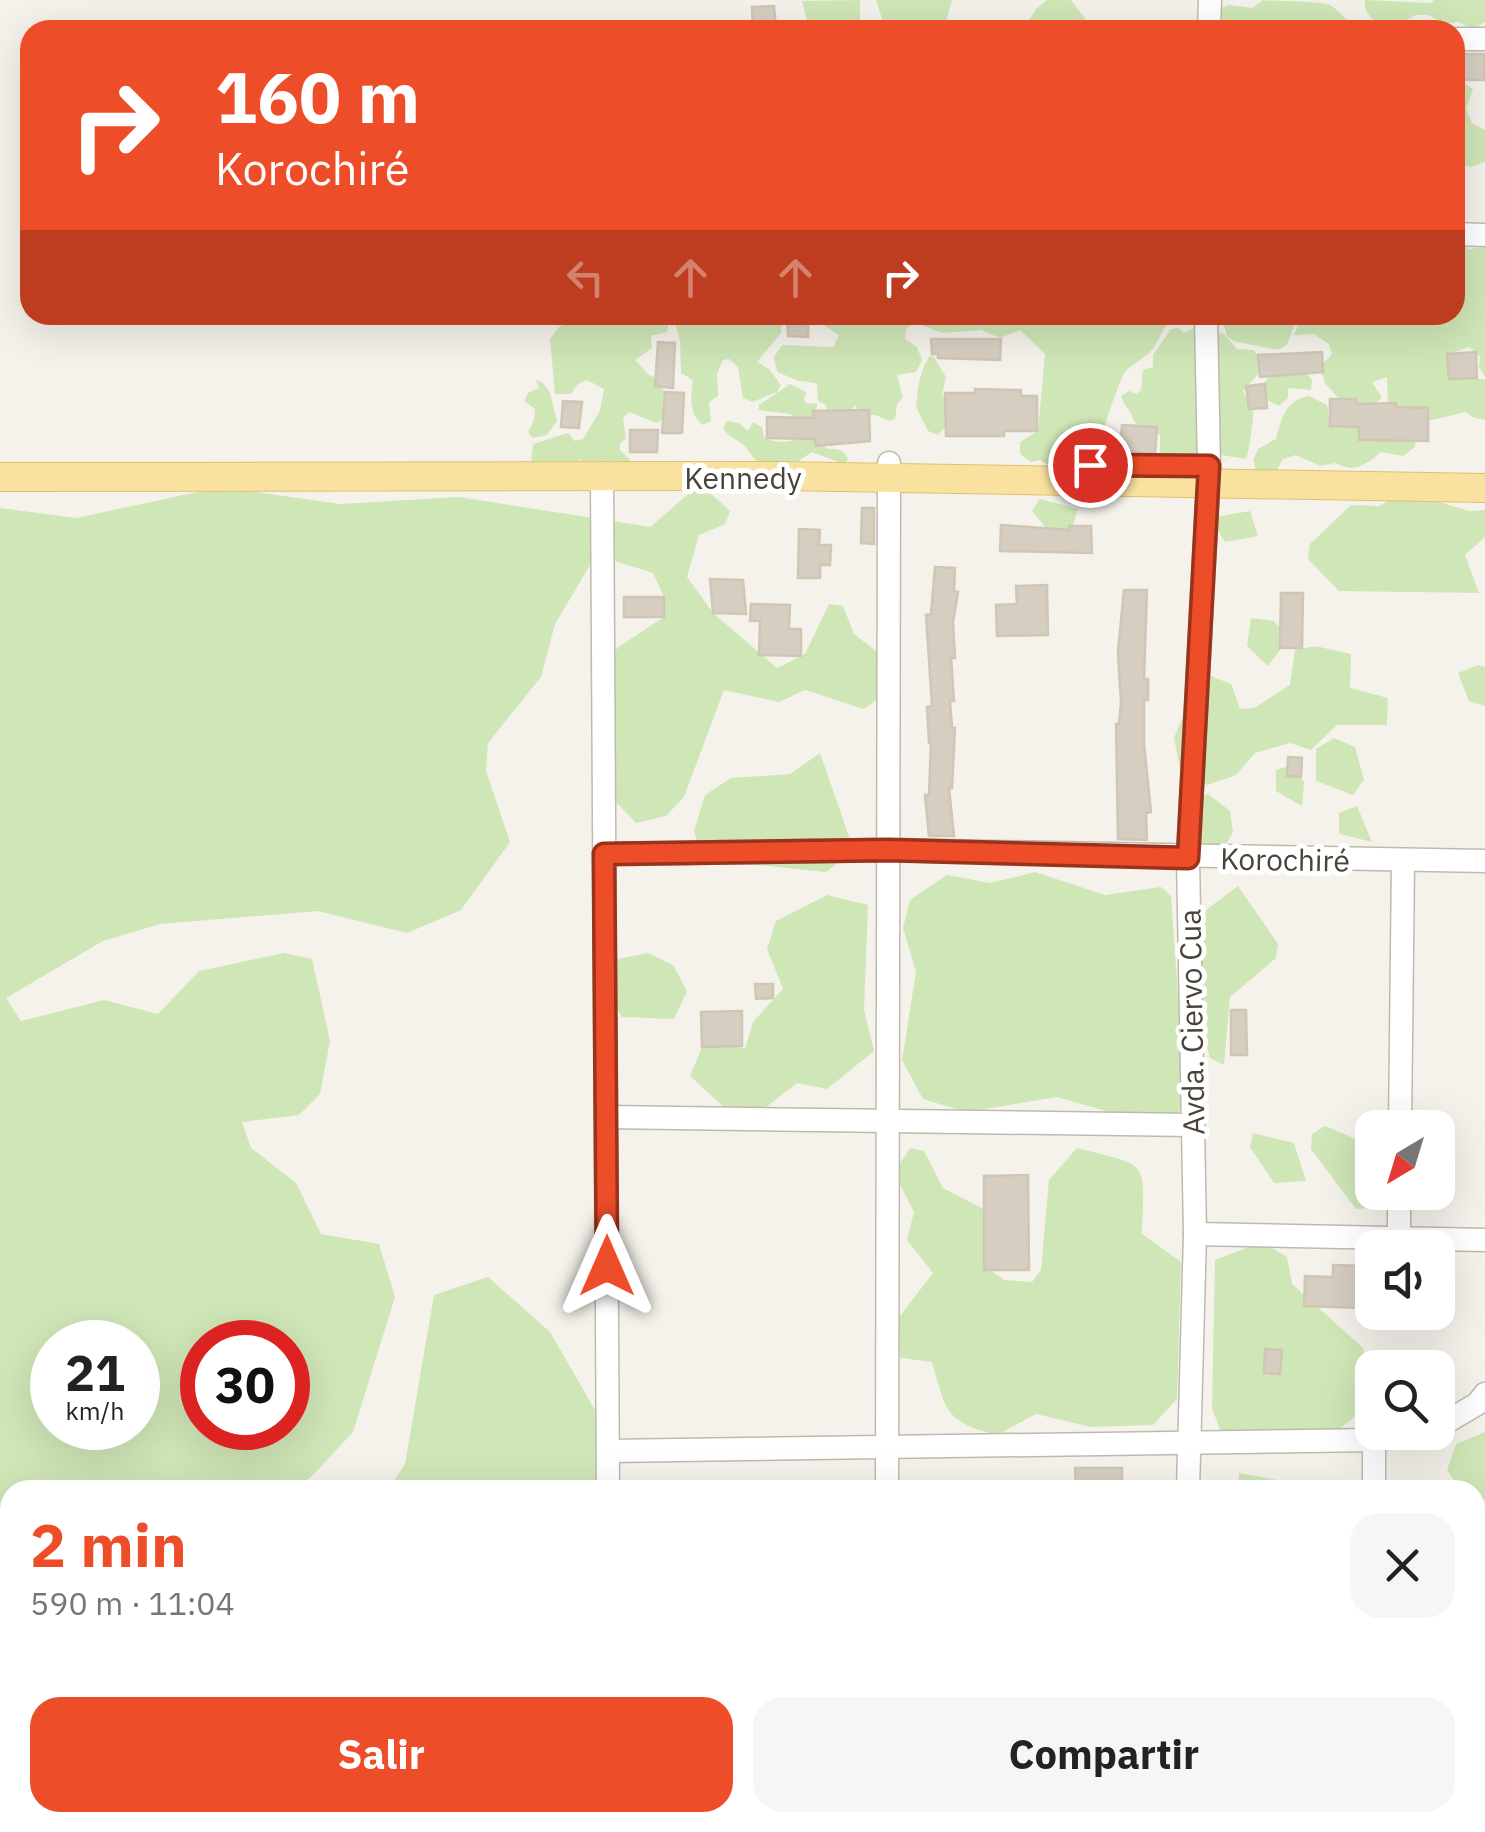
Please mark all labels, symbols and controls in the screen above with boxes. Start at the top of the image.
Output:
text: 160 m [215,51,420,142]
icon: right [50,60,180,190]
text: Korochiré [215,139,410,197]
icon: left [558,250,613,305]
icon: ahead [663,250,718,305]
icon: ahead [768,250,823,305]
icon: right [873,250,928,305]
pin [1048,423,1133,508]
icon: arrive [1063,438,1118,493]
street label: Kennedy [684,458,802,497]
street label: Korochiré [1220,838,1350,880]
street label: Avda. Ciervo Cua [1170,909,1212,1135]
north arrow [1355,1110,1455,1210]
map controls [1355,1110,1455,1450]
position arrow [555,1214,659,1318]
button: sound [1355,1230,1455,1330]
speed limit sign: 30 [180,1320,310,1450]
text: 21 [65,1340,125,1405]
button: search [1355,1350,1455,1450]
text: km/h [66,1394,124,1427]
text: 2 min [30,1505,187,1584]
button: close [1350,1513,1455,1618]
text: 590 m · 11:04 [30,1582,235,1624]
button: Salir [30,1697,733,1812]
button: Compartir [753,1697,1455,1812]

